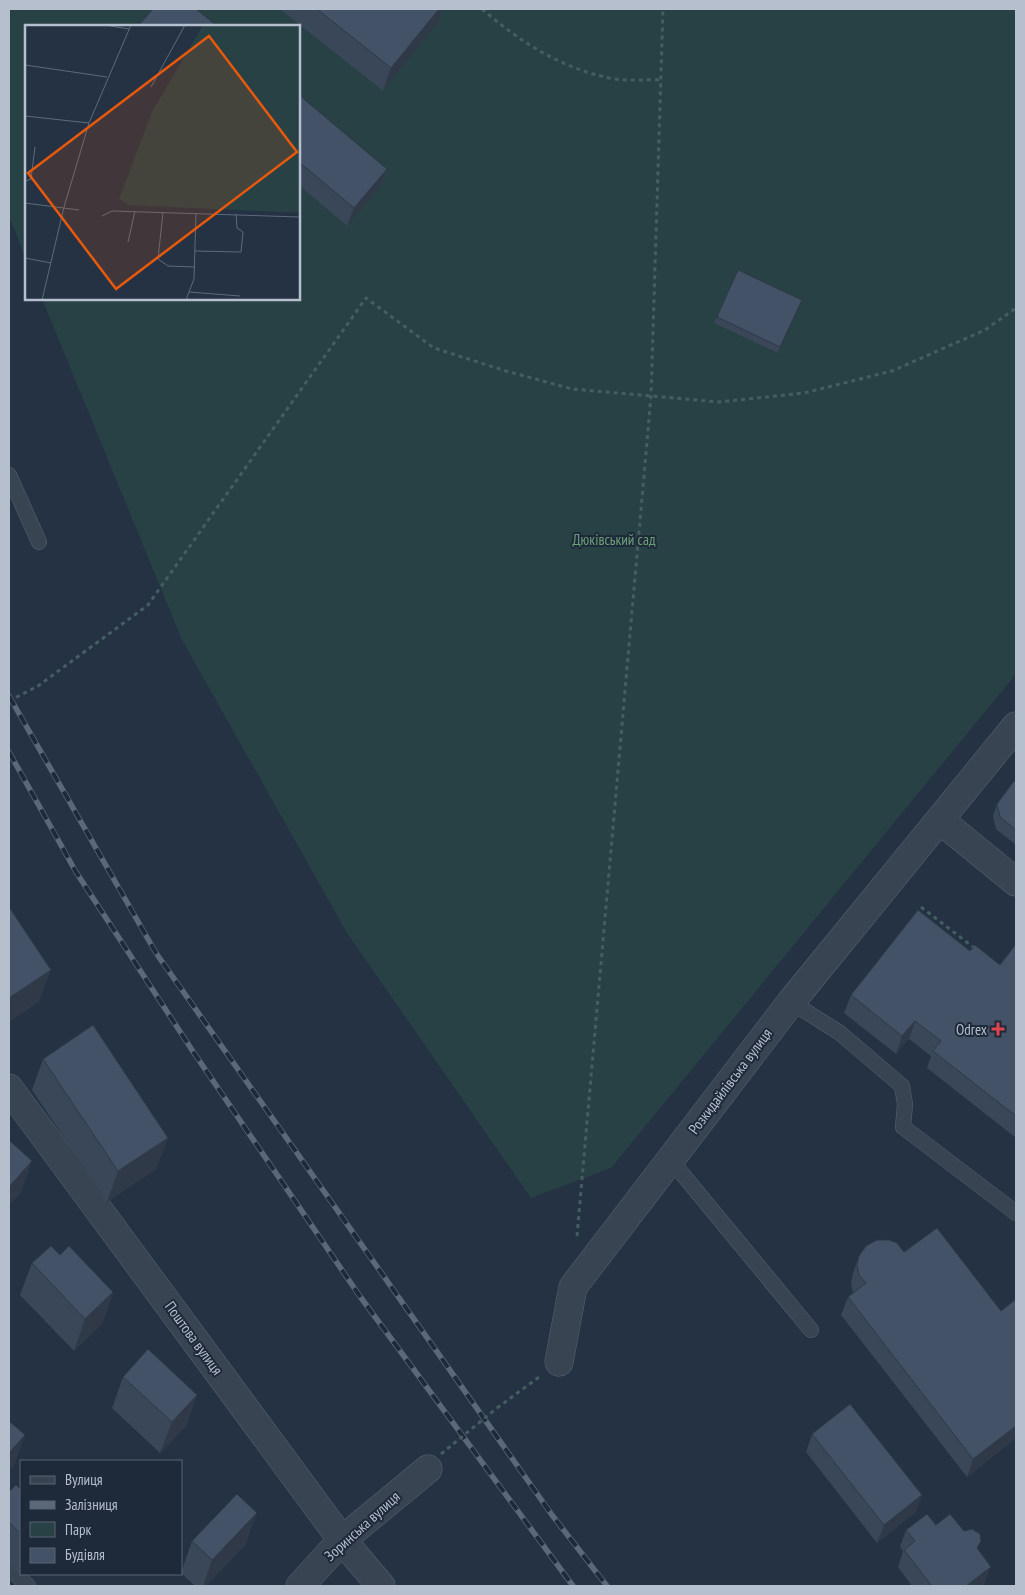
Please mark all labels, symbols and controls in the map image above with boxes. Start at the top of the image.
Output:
inset map [25,25,300,300]
park label: Дюківський сад [572,530,656,549]
place label: Odrex [956,1020,987,1039]
marker: Odrex [991,1022,1005,1036]
street label: Розкидайлівська вулиця [684,1024,776,1138]
street label: Поштова вулиця [161,1298,227,1379]
legend [20,1460,182,1575]
text: Вулиця [65,1470,103,1489]
street label: Зоринська вулиця [320,1487,404,1565]
text: Залізниця [65,1495,118,1514]
text: Парк [65,1520,91,1539]
text: Будівля [65,1545,105,1564]

